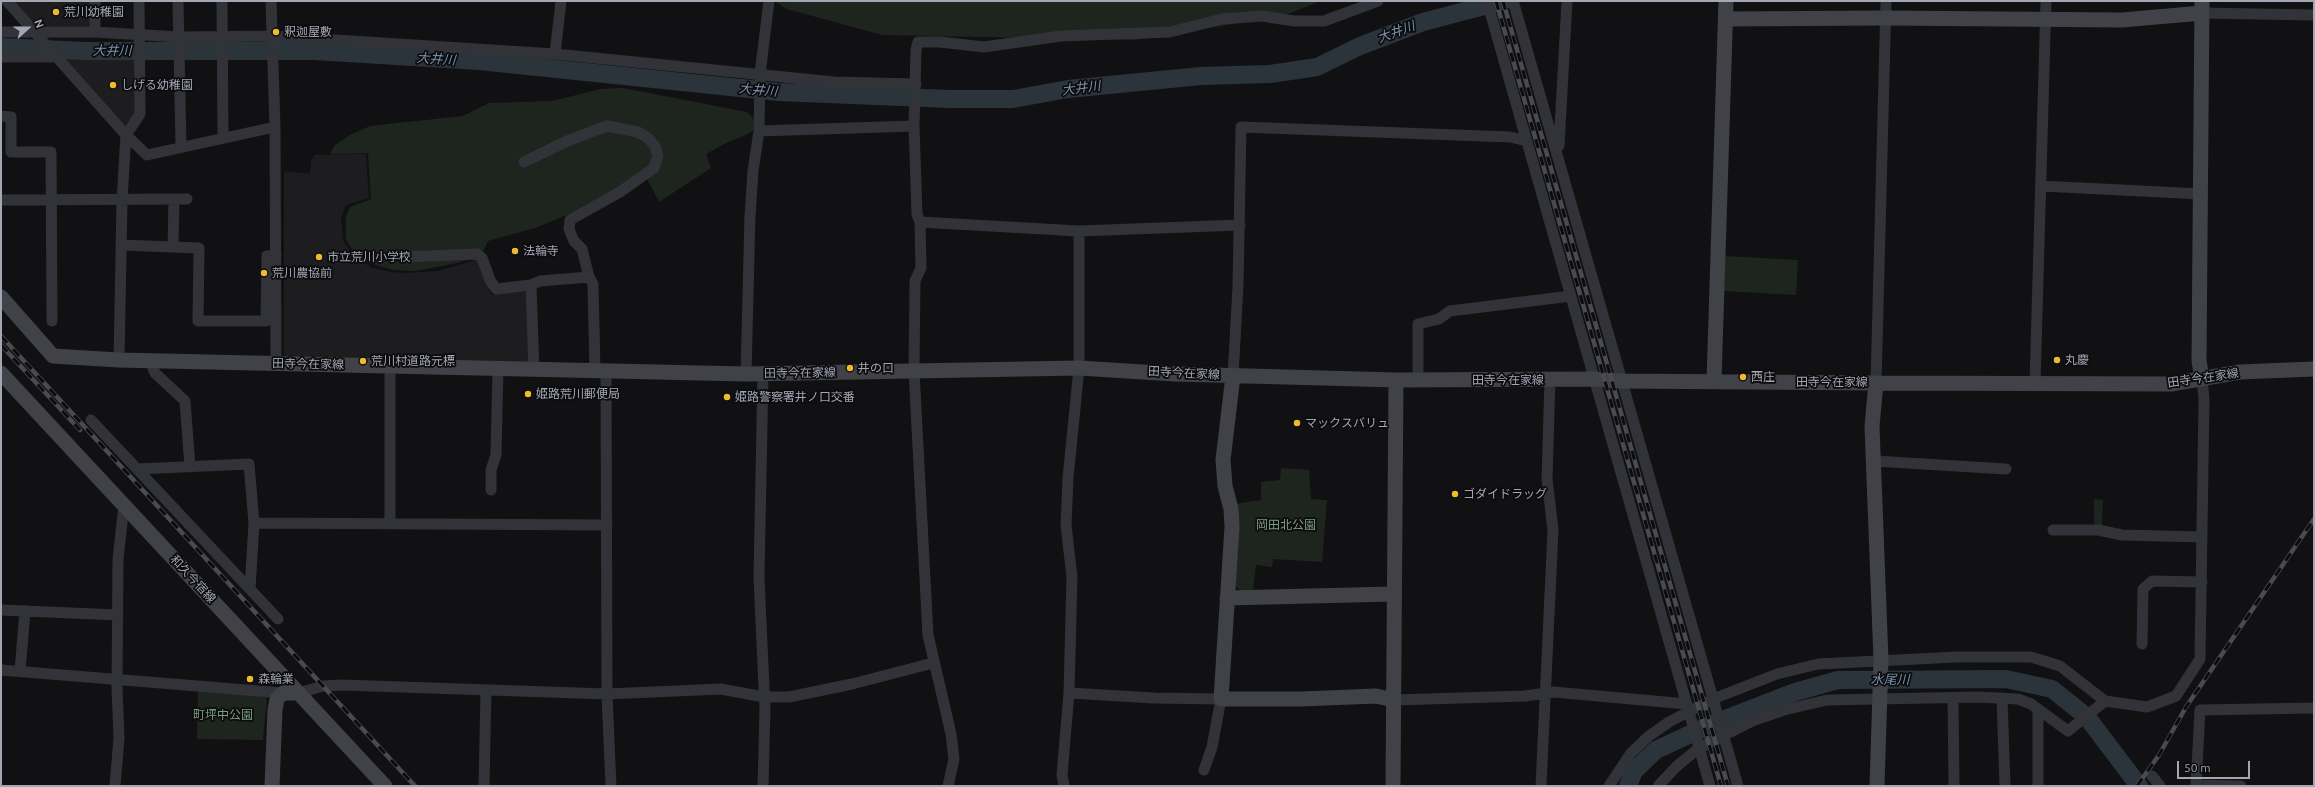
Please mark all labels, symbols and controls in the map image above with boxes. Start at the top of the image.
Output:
place label: 荒川幼稚園 [64,5,124,19]
marker: 荒川幼稚園 [51,7,61,17]
north arrow [8,8,48,48]
text: N [32,18,46,30]
water label: 大井川 [1375,18,1417,46]
place label: 釈迦屋敷 [284,25,332,39]
marker: 釈迦屋敷 [271,27,281,37]
water label: 大井川 [93,43,131,59]
water label: 大井川 [416,50,456,68]
place label: しげる幼稚園 [121,78,193,92]
water label: 大井川 [1061,78,1101,98]
marker: しげる幼稚園 [108,80,118,90]
water label: 大井川 [738,81,778,99]
place label: 法輪寺 [523,244,559,258]
marker: 法輪寺 [510,246,520,256]
place label: 市立荒川小学校 [327,250,411,264]
marker: 市立荒川小学校 [314,252,324,262]
place label: 荒川農協前 [272,266,332,280]
marker: 荒川農協前 [259,268,269,278]
place label: 丸慶 [2065,353,2089,367]
place label: 荒川村道路元標 [371,354,455,368]
marker: 丸慶 [2052,355,2062,365]
street label: 田寺今在家線 [272,356,344,372]
marker: 荒川村道路元標 [358,356,368,366]
place label: 井の口 [858,361,894,375]
marker: 井の口 [845,363,855,373]
street label: 田寺今在家線 [1148,364,1220,382]
street label: 田寺今在家線 [764,365,836,381]
street label: 田寺今在家線 [2166,366,2240,390]
place label: 西庄 [1751,370,1775,384]
marker: 西庄 [1738,372,1748,382]
street label: 田寺今在家線 [1472,373,1544,387]
street label: 田寺今在家線 [1796,375,1868,389]
place label: 姫路荒川郵便局 [536,387,620,401]
marker: 姫路荒川郵便局 [523,389,533,399]
place label: 姫路警察署井ノ口交番 [735,390,855,404]
marker: 姫路警察署井ノ口交番 [722,392,732,402]
place label: マックスバリュ [1305,416,1389,430]
marker: マックスバリュ [1292,418,1302,428]
place label: ゴダイドラッグ [1463,487,1547,501]
marker: ゴダイドラッグ [1450,489,1460,499]
park label: 岡田北公園 [1256,518,1316,532]
street label: 和久今宿線 [167,552,219,606]
place label: 森輪業 [258,672,294,686]
water label: 水尾川 [1871,672,1909,688]
marker: 森輪業 [245,674,255,684]
park label: 町坪中公園 [193,708,253,722]
scale bar [2179,753,2252,779]
text: 50 m [2184,761,2211,774]

